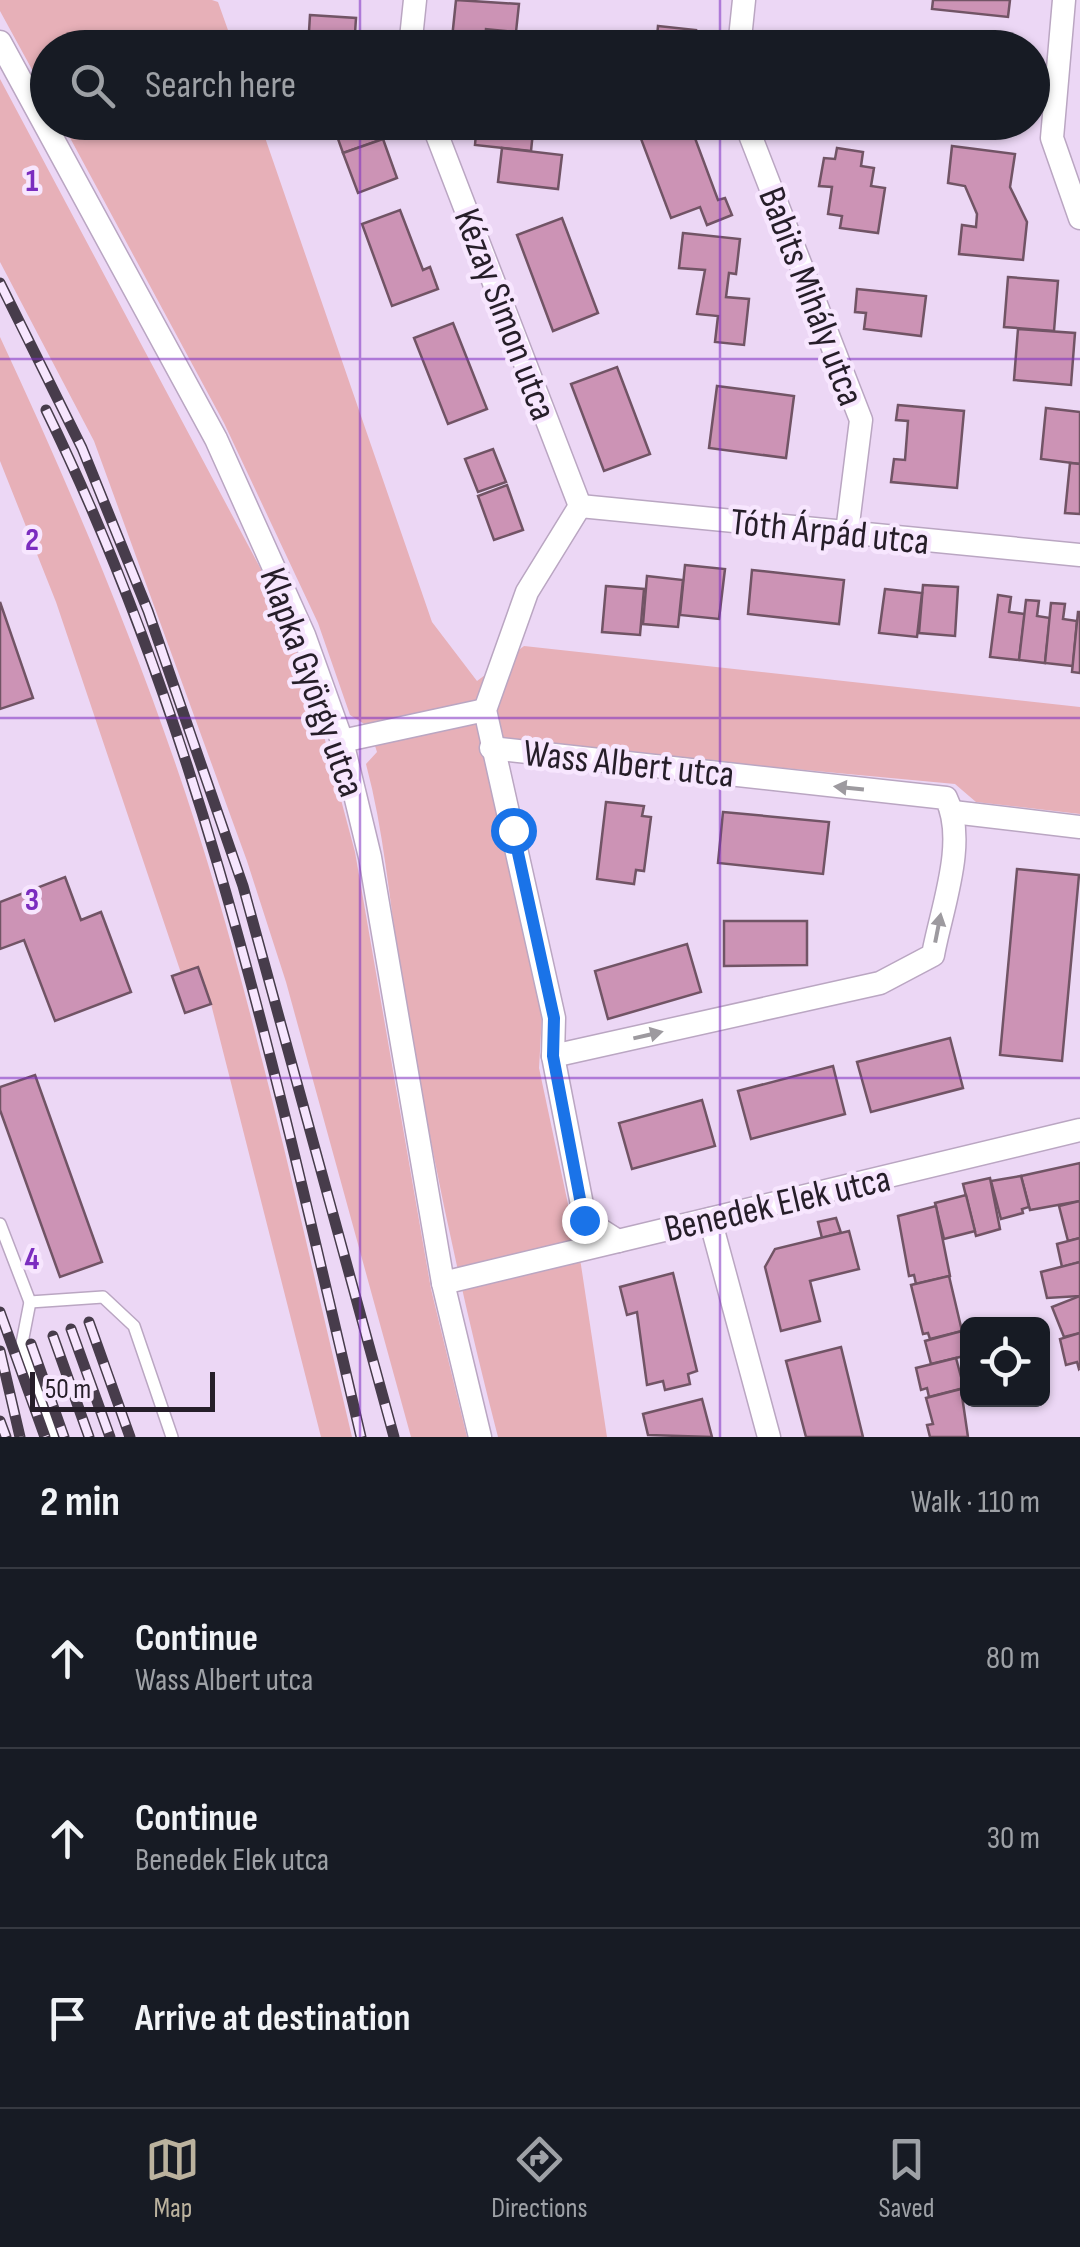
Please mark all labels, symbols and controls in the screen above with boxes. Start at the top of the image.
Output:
search box [30,30,1050,140]
icon: search [65,58,120,113]
text: Search here [145,63,296,108]
text: 1 [26,162,39,201]
street label: Babits Mihály utca [748,181,873,412]
street label: Kézay Simon utca [444,202,566,427]
street label: Tóth Árpád utca [728,500,931,565]
text: 2 [25,521,39,560]
street label: Klapka György utca [249,562,374,803]
street label: Wass Albert utca [521,731,736,798]
one-way arrow [833,780,864,796]
route start [491,808,537,854]
text: 3 [25,881,39,920]
one-way arrow [931,912,946,943]
one-way arrow [633,1026,664,1042]
street label: Benedek Elek utca [660,1157,895,1252]
route end [562,1198,608,1244]
text: 4 [25,1240,40,1279]
map controls [960,1317,1050,1407]
button: locate [960,1317,1050,1407]
scale bar [30,1367,215,1412]
text: 50 m [45,1373,91,1406]
text: 2 min [40,1477,120,1528]
text: Walk · 110 m [911,1483,1040,1522]
text: Continue [135,1616,258,1661]
icon: ahead [40,1631,95,1686]
text: 80 m [986,1639,1040,1678]
text: Wass Albert utca [135,1661,313,1700]
text: Continue [135,1796,258,1841]
icon: ahead [40,1811,95,1866]
text: 30 m [987,1819,1040,1858]
text: Benedek Elek utca [135,1841,329,1880]
icon: arrive [40,1991,95,2046]
text: Arrive at destination [135,1996,410,2041]
tab: Map [145,2132,200,2225]
tab: Directions [491,2132,588,2225]
tab: Saved [878,2132,935,2225]

